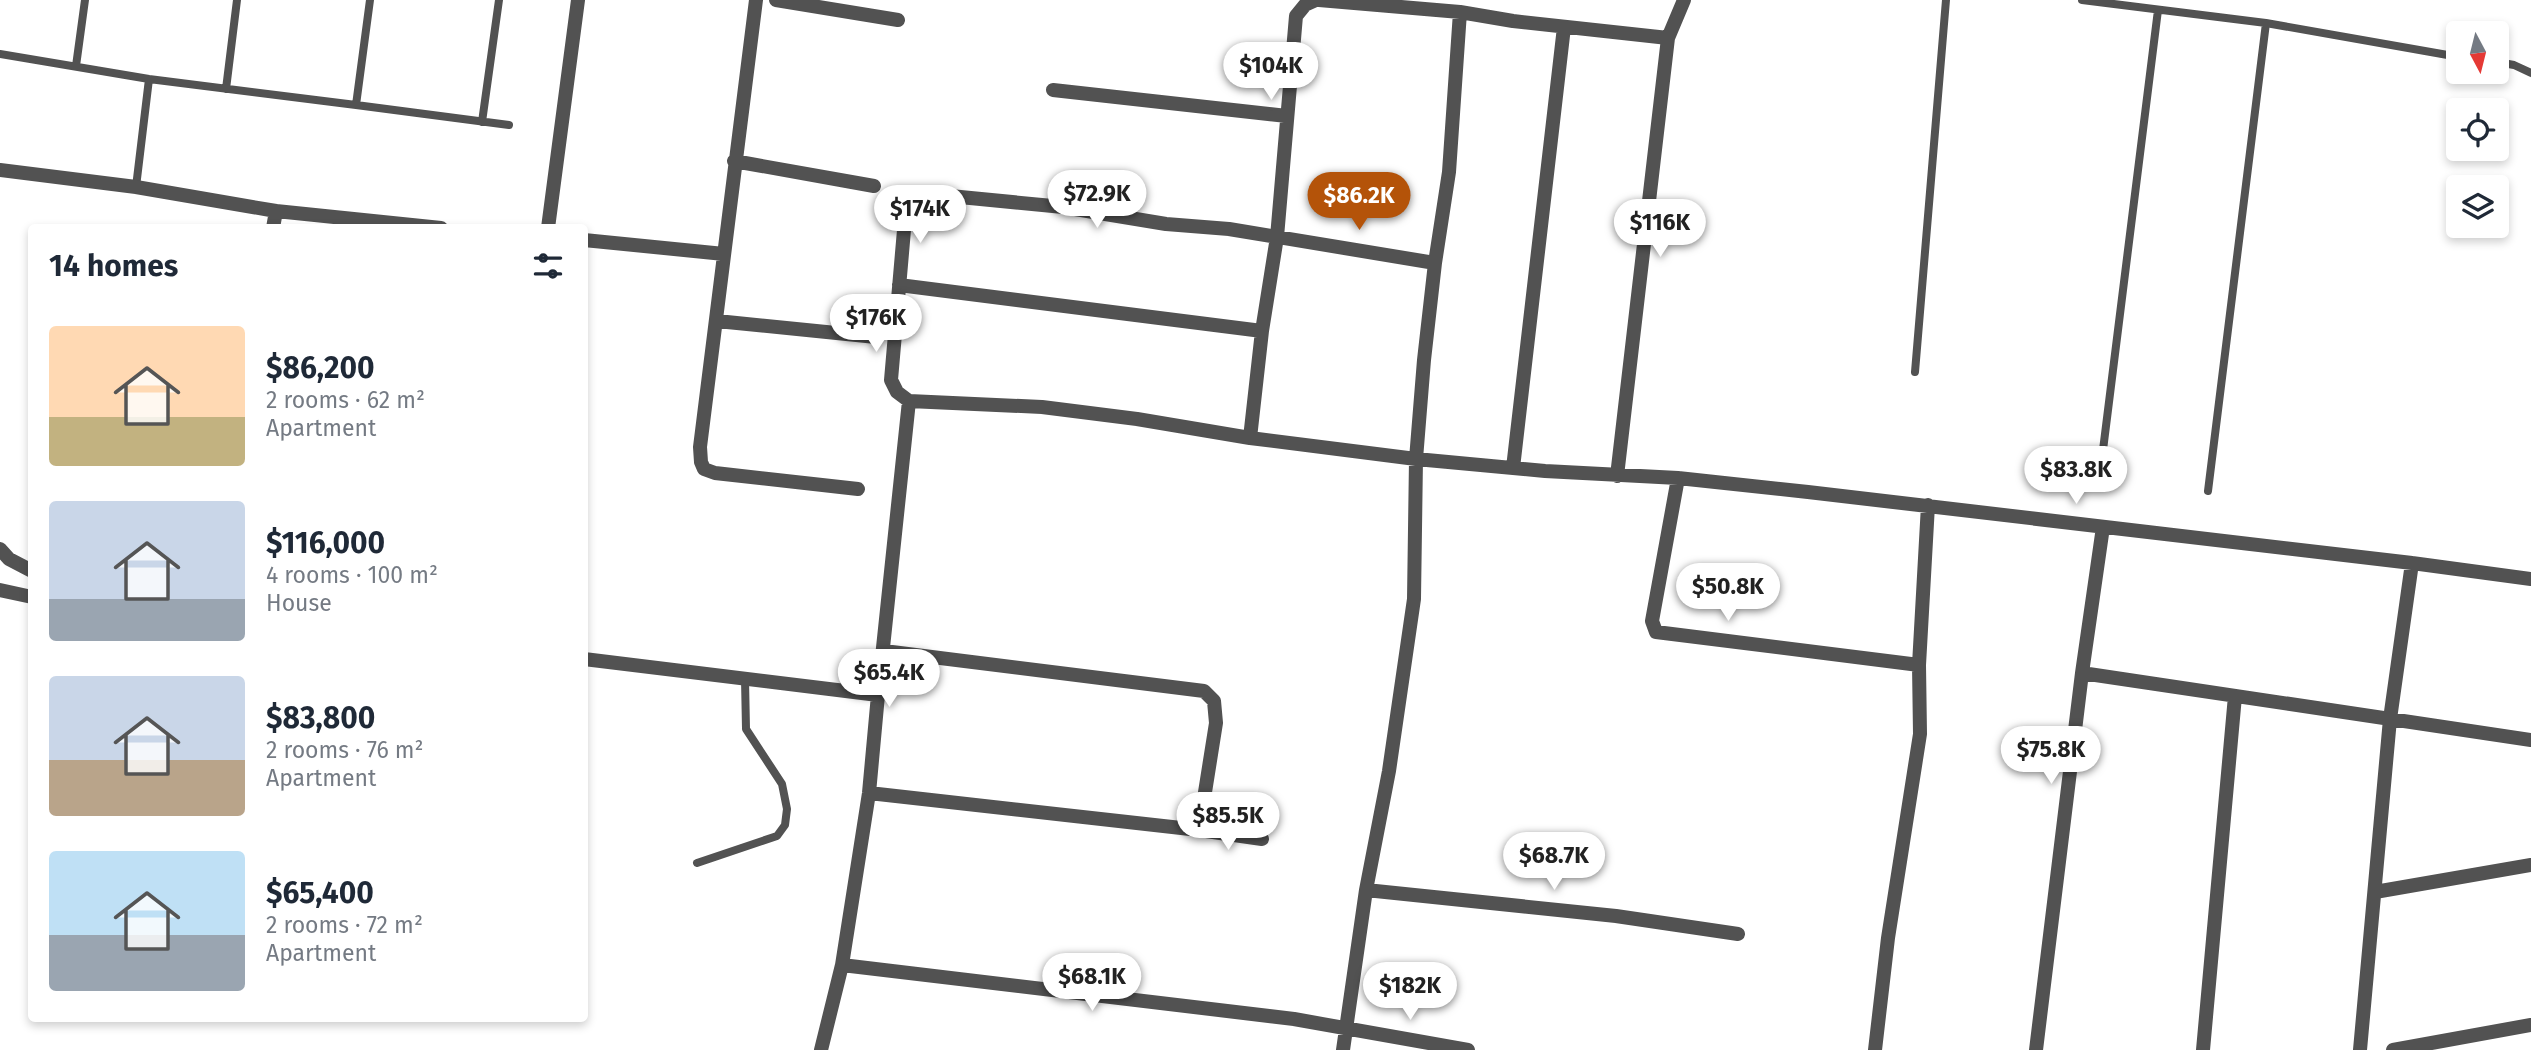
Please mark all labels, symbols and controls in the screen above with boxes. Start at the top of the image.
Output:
north arrow [2446,21,2510,84]
map controls [2446,21,2509,238]
pin: $104K [1222,42,1320,102]
text: $104K [1239,51,1303,79]
button: locate [2446,98,2509,161]
pin: $72.9K [1040,170,1154,230]
pin: $86.2K [1302,173,1416,232]
button: layers [2446,175,2509,238]
text: $72.9K [1063,179,1131,207]
text: $86.2K [1324,181,1394,209]
pin: $174K [871,186,969,245]
text: $174K [890,194,950,222]
pin: $116K [1611,200,1709,259]
text: $116K [1630,208,1690,236]
icon: filters [529,247,567,285]
text: 14 homes [49,248,178,284]
pin: $176K [827,294,925,354]
text: $176K [846,303,906,331]
text: $86,200 [266,350,375,386]
icon: home [105,354,189,438]
text: 2 rooms · 62 m² [266,386,425,414]
text: Apartment [266,414,376,442]
pin: $83.8K [2019,447,2133,506]
text: $83.8K [2040,455,2112,483]
text: $116,000 [266,525,385,561]
icon: home [105,529,189,613]
text: 4 rooms · 100 m² [266,561,438,589]
pin: $50.8K [1671,564,1785,623]
text: $50.8K [1692,572,1764,600]
text: House [266,589,332,617]
pin: $65.4K [832,650,946,709]
text: $65.4K [854,658,924,686]
text: $83,800 [266,700,375,736]
icon: home [105,704,189,788]
pin: $75.8K [1994,726,2108,786]
text: $75.8K [2017,735,2085,763]
text: 2 rooms · 76 m² [266,736,424,764]
text: Apartment [266,764,376,792]
pin: $85.5K [1171,792,1285,852]
text: $85.5K [1193,801,1263,829]
pin: $68.7K [1497,832,1611,892]
text: $68.7K [1519,841,1589,869]
text: $65,400 [266,875,374,911]
icon: home [105,879,189,963]
text: 2 rooms · 72 m² [266,911,423,939]
text: Apartment [266,939,376,967]
pin: $68.1K [1035,954,1149,1013]
text: $68.1K [1058,962,1126,990]
pin: $182K [1361,962,1459,1022]
text: $182K [1379,971,1441,999]

